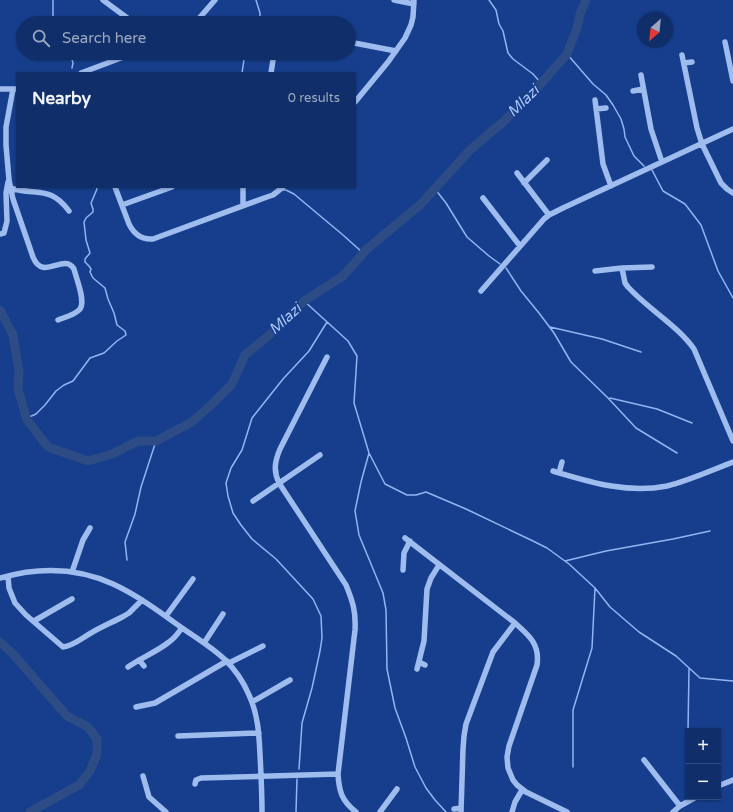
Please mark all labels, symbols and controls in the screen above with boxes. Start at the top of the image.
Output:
north arrow [637,12,673,48]
search box [16,16,356,60]
icon: search [30,27,52,49]
text: Search here [62,29,146,47]
water label: Mlazi [503,80,544,121]
text: Nearby [32,88,91,109]
text: 0 results [288,90,340,106]
water label: Mlazi [265,298,307,338]
map controls [685,728,721,800]
button: + [685,728,721,764]
button: − [685,764,721,800]

